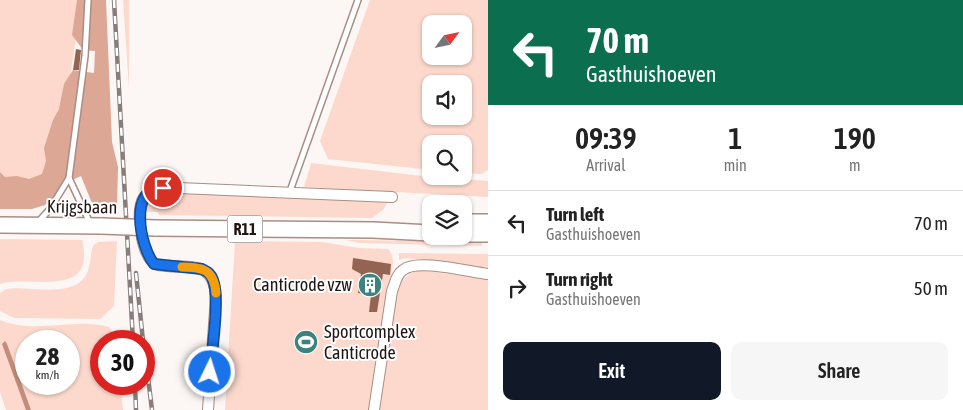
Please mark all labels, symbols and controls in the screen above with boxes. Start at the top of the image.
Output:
north arrow [422,15,472,65]
map controls [422,15,472,245]
icon: left [503,20,568,85]
text: 70 m [586,20,649,60]
text: Gasthuishoeven [586,61,716,87]
button: sound [422,75,472,125]
text: 09:39 [575,121,637,155]
text: 1 [728,121,742,155]
text: 190 [834,121,876,155]
button: search [422,135,472,185]
text: Arrival [586,156,625,174]
text: min [724,156,747,174]
text: m [849,156,861,174]
pin [142,167,184,209]
icon: arrive [149,174,177,202]
street label: Krijgsbaan [47,195,117,218]
button: layers [422,195,472,245]
text: Turn left [546,203,604,225]
icon: left [503,209,531,237]
text: 70 m [914,212,948,234]
road number: R11 [228,215,262,242]
text: Gasthuishoeven [546,225,641,243]
text: Turn right [546,268,613,290]
building icon: Canticrode vzw [357,272,383,298]
place label: Canticrode vzw [253,274,352,295]
icon: right [503,274,531,302]
text: 50 m [914,277,948,299]
text: Gasthuishoeven [546,290,641,308]
place label: Sportcomplex Canticrode [324,321,415,363]
sports icon: Sportcomplex Canticrode [293,329,319,355]
speed limit sign: 30 [90,330,155,395]
text: 28 [36,342,59,370]
button: Exit [503,342,721,400]
button: Share [731,342,948,400]
position arrow [183,345,235,397]
text: km/h [36,368,59,382]

